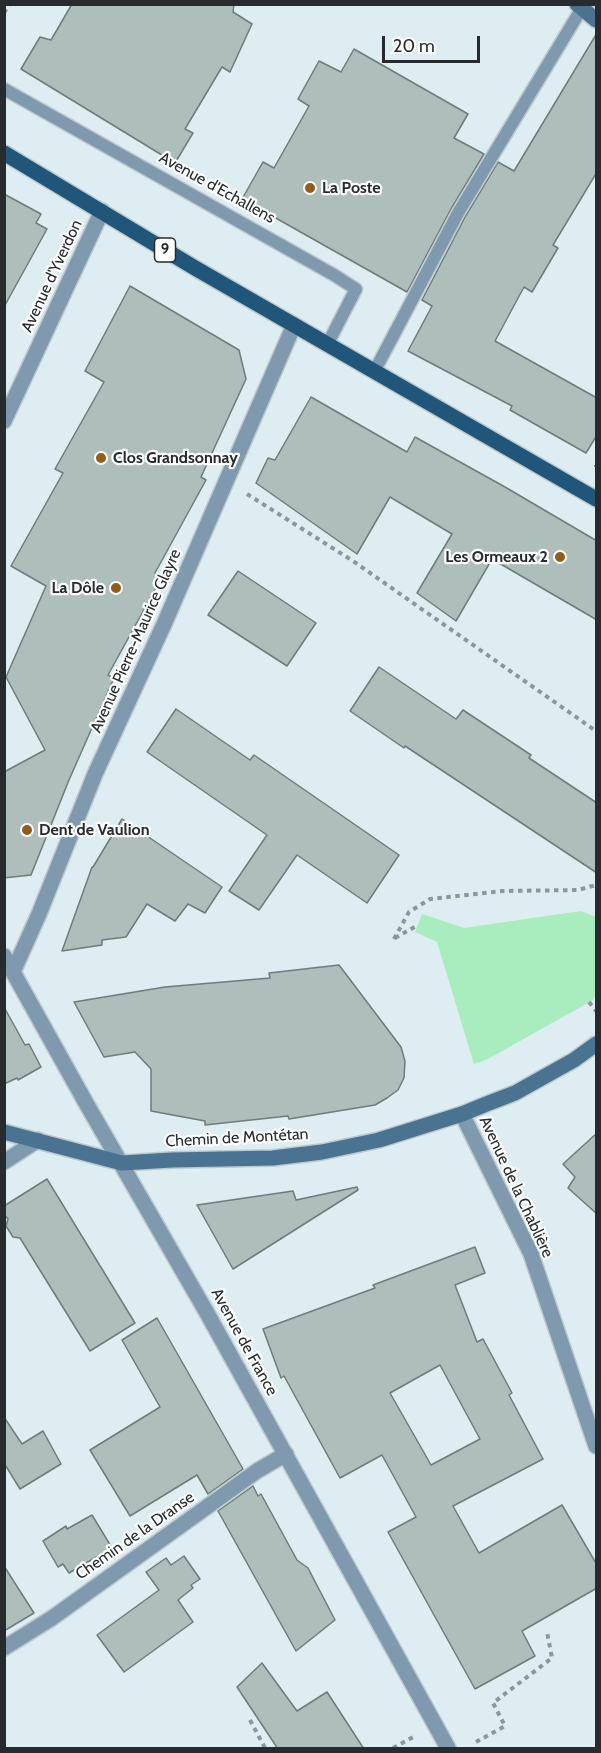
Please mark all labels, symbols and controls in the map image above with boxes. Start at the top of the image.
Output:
scale bar [385,24,482,62]
text: 20 m [393,35,435,57]
street label: Avenue d'Echallens [156,148,278,228]
place label: La Poste [322,178,381,198]
marker: La Poste [303,181,317,195]
street label: Avenue d'Yverdon [18,217,86,335]
road number: 9 [154,238,176,262]
place label: Clos Grandsonnay [113,448,238,468]
marker: Clos Grandsonnay [94,451,108,465]
street label: Avenue Pierre-Maurice Glayre [87,546,185,736]
place label: Les Ormeaux 2 [445,547,548,567]
marker: Les Ormeaux 2 [553,550,567,564]
place label: La Dôle [52,578,104,598]
marker: La Dôle [109,581,123,595]
place label: Dent de Vaulion [39,820,149,840]
marker: Dent de Vaulion [20,823,34,837]
street label: Avenue de la Chablière [475,1113,557,1261]
street label: Chemin de Montétan [165,1125,309,1151]
street label: Avenue de France [207,1285,281,1399]
street label: Chemin de la Dranse [72,1488,198,1584]

